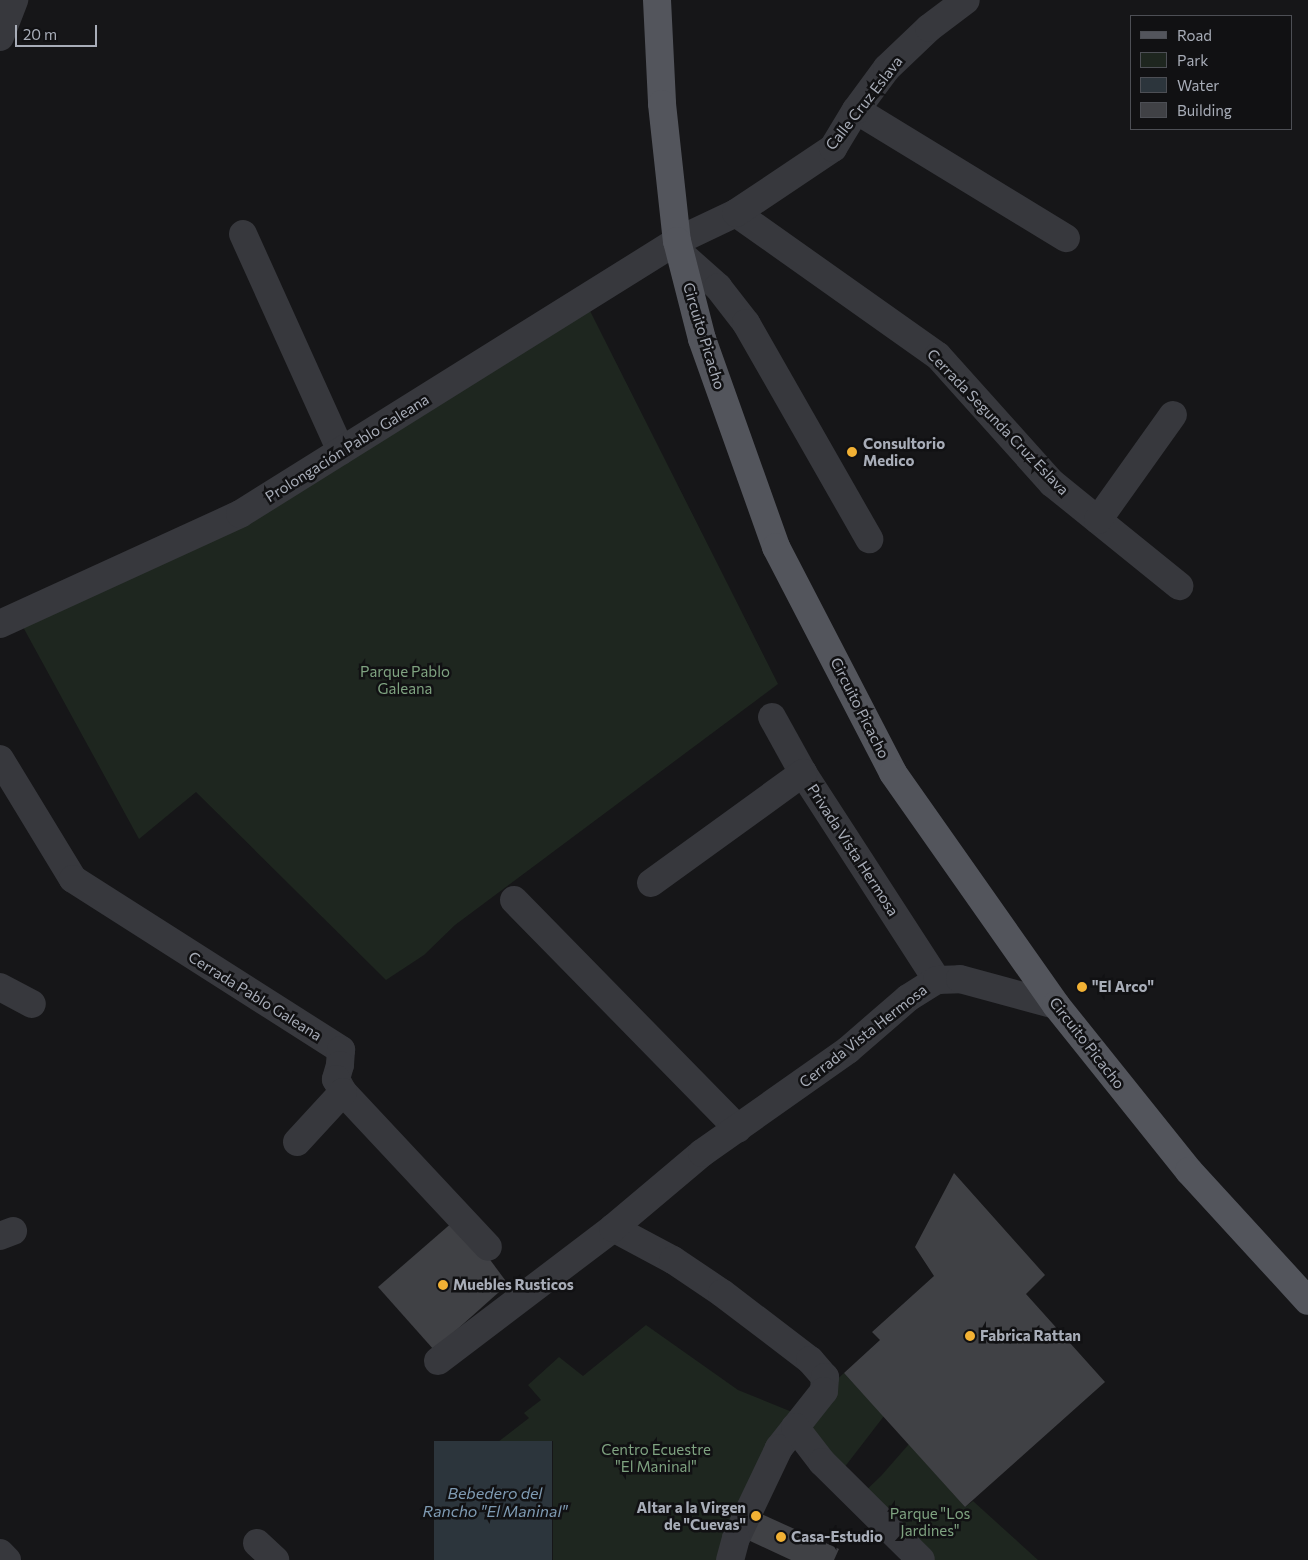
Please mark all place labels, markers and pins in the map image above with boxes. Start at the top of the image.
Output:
place label: Consultorio Medico [863,434,945,469]
marker: Consultorio Medico [845,445,859,459]
place label: "El Arco" [1092,978,1154,996]
marker: "El Arco" [1076,981,1088,993]
place label: Muebles Rusticos [453,1276,574,1294]
marker: Muebles Rusticos [437,1279,449,1291]
place label: Fabrica Rattan [980,1327,1081,1345]
marker: Fabrica Rattan [964,1330,976,1342]
place label: Altar a la Virgen de "Cuevas" [637,1498,746,1533]
marker: Altar a la Virgen de "Cuevas" [750,1510,762,1522]
place label: Casa-Estudio [791,1528,883,1546]
marker: Casa-Estudio [775,1531,787,1543]

